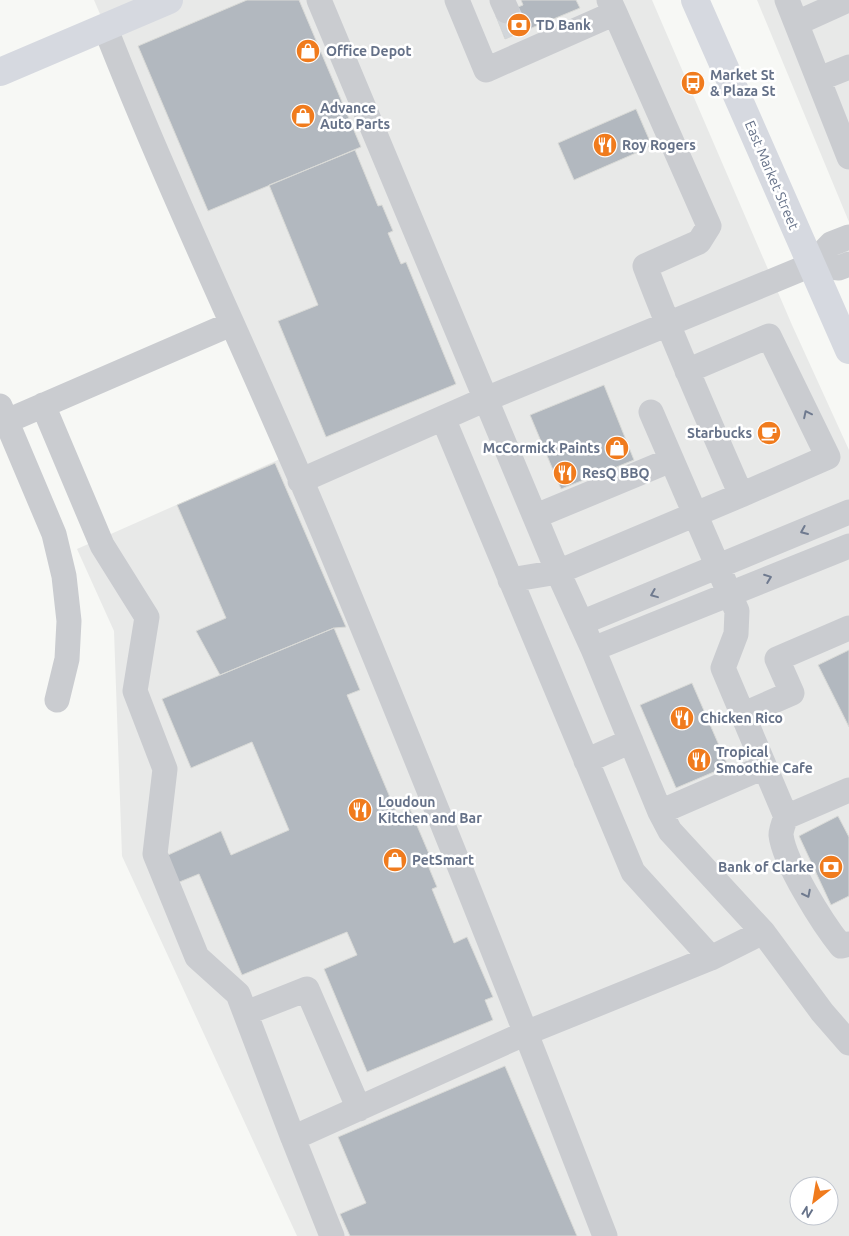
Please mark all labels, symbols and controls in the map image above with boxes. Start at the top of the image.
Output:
bank icon: TD Bank [506,12,532,38]
place label: TD Bank [536,17,591,33]
shop icon: Office Depot [295,38,321,64]
place label: Office Depot [326,43,411,59]
place label: Market St & Plaza St [710,67,775,99]
bus stop icon: Market St & Plaza St [680,70,706,96]
place label: Advance Auto Parts [320,100,391,132]
shop icon: Advance Auto Parts [290,103,316,129]
street label: East Market Street [742,118,802,232]
restaurant icon: Roy Rogers [592,132,618,158]
place label: Roy Rogers [622,137,696,153]
one-way arrow [803,410,813,419]
cafe icon: Starbucks [756,420,782,446]
place label: Starbucks [687,425,752,441]
shop icon: McCormick Paints [604,435,630,461]
place label: McCormick Paints [483,440,600,456]
restaurant icon: ResQ BBQ [552,460,578,486]
place label: ResQ BBQ [582,465,650,481]
one-way arrow [800,525,809,536]
one-way arrow [763,573,772,584]
one-way arrow [650,587,659,598]
restaurant icon: Chicken Rico [669,705,695,731]
place label: Chicken Rico [700,710,783,726]
place label: Tropical Smoothie Cafe [716,744,813,776]
restaurant icon: Tropical Smoothie Cafe [686,747,712,773]
place label: Loudoun Kitchen and Bar [378,794,482,826]
restaurant icon: Loudoun Kitchen and Bar [347,797,373,823]
shop icon: PetSmart [382,847,408,873]
place label: PetSmart [412,852,474,868]
bank icon: Bank of Clarke [818,854,844,880]
place label: Bank of Clarke [718,859,814,875]
one-way arrow [801,888,811,897]
north arrow [789,1176,839,1226]
text: N [799,1203,816,1222]

